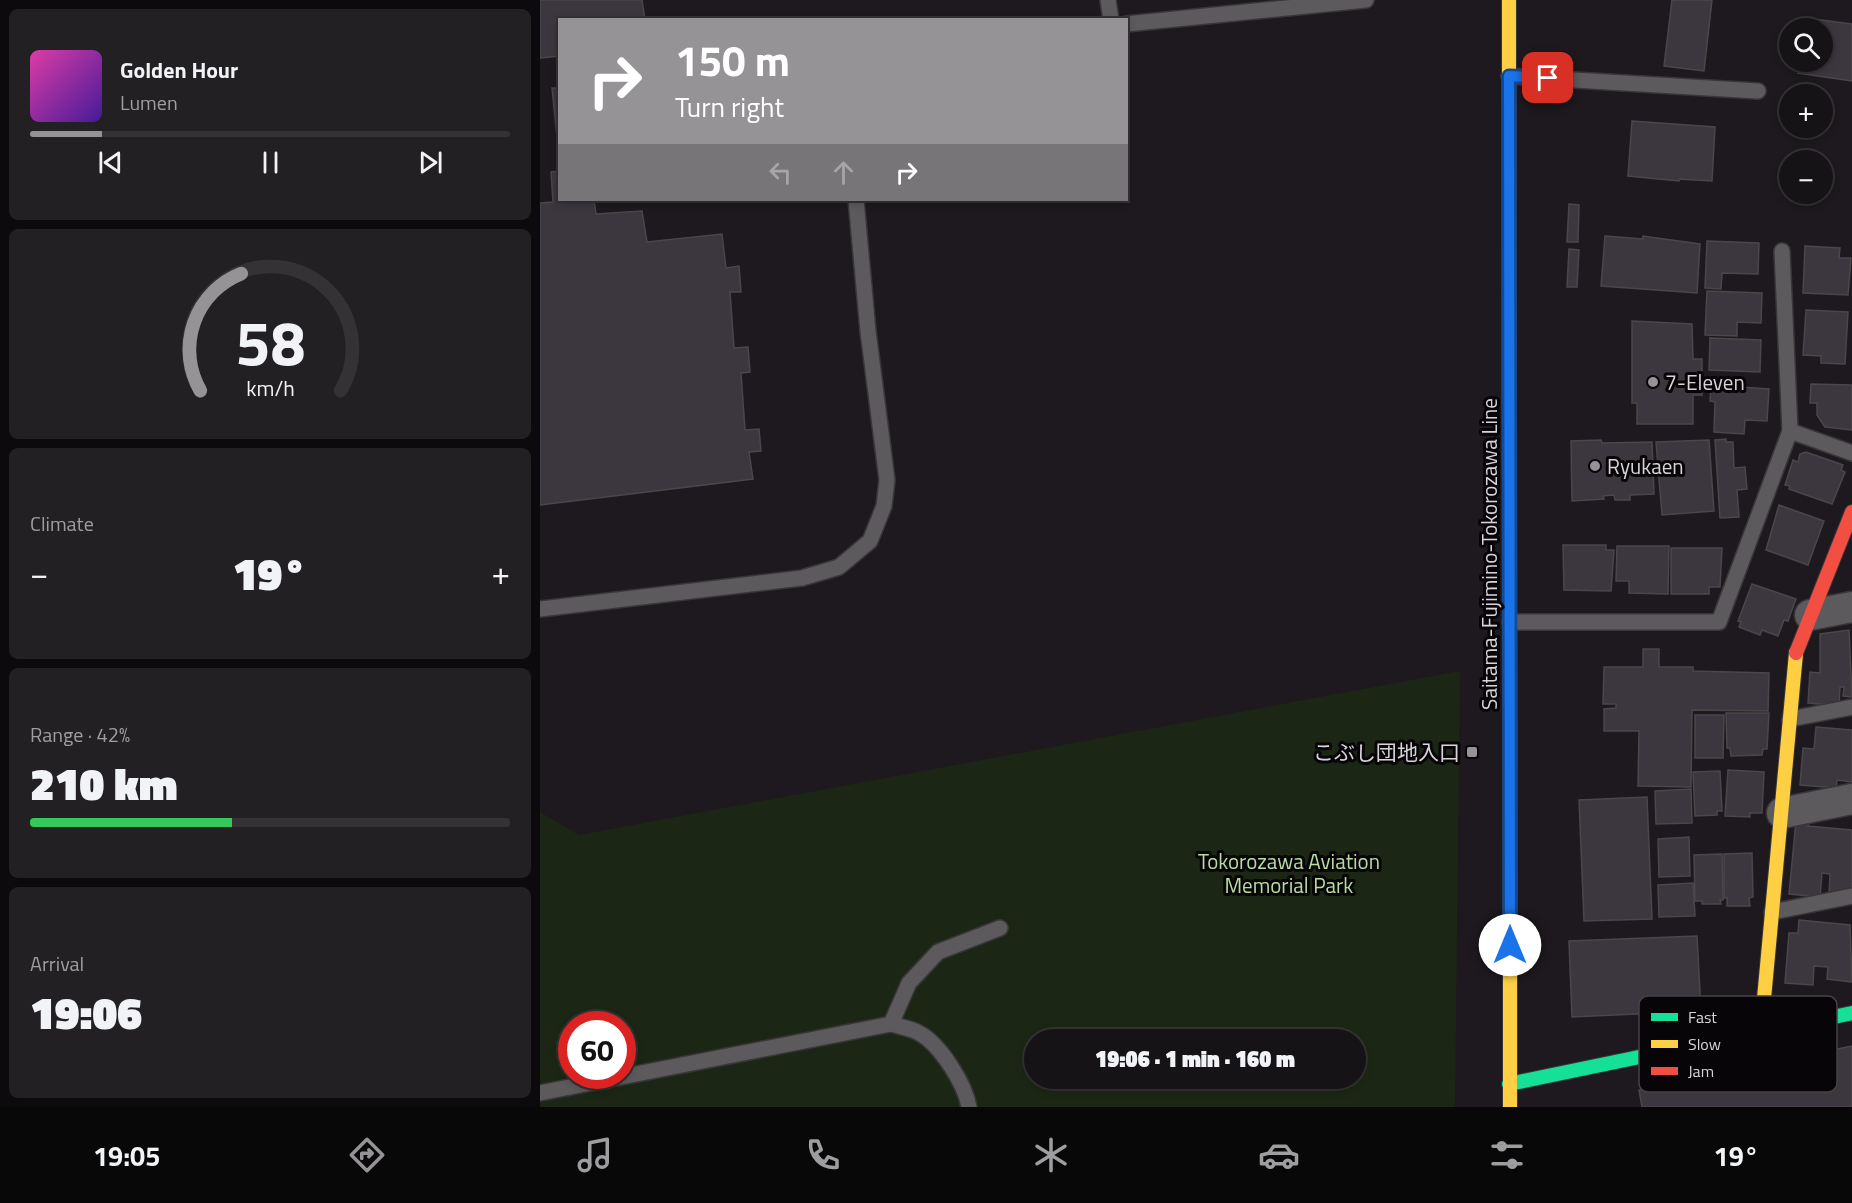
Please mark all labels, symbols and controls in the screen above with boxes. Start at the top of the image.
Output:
map controls [1779,18,1833,204]
button: search [1779,18,1833,72]
text: 150 m [675,28,790,92]
icon: right [576,42,654,120]
pin [1522,52,1573,103]
text: Golden Hour [120,53,238,87]
icon: arrive [1531,61,1564,94]
button: + [1779,84,1833,138]
text: Turn right [675,86,784,127]
text: Lumen [120,87,178,118]
icon: previous [94,146,127,179]
icon: pause [254,146,287,179]
icon: next [414,146,447,179]
button: − [1779,150,1833,204]
icon: left [764,156,797,189]
icon: ahead [827,156,860,189]
icon: right [890,156,923,189]
text: 58 [235,294,305,389]
place label: 7-Eleven [1665,366,1745,398]
text: km/h [246,372,294,404]
marker: 7-Eleven [1646,375,1660,389]
street label: Saitama-Fujimino-Tokorozawa Line [1473,398,1505,710]
place label: Ryukaen [1607,450,1684,482]
marker: Ryukaen [1588,459,1602,473]
text: Climate [30,508,94,539]
text: 19° [233,539,307,607]
text: − [30,548,48,598]
text: + [492,548,510,598]
text: Range · 42% [30,719,130,750]
place label: こぶし団地入口 [1313,736,1460,768]
marker: こぶし団地入口 [1465,745,1479,759]
text: 210 km [30,749,178,817]
park label: Tokorozawa Aviation Memorial Park [1198,845,1380,901]
position arrow [1478,913,1542,977]
text: Arrival [30,948,84,979]
text: 19:06 [30,978,142,1046]
legend [1639,996,1837,1092]
text: Fast [1688,1005,1717,1029]
speed limit sign: 60 [558,1011,636,1089]
text: Slow [1688,1032,1721,1056]
text: 19:06 · 1 min · 160 m [1095,1042,1295,1076]
text: Jam [1688,1059,1714,1083]
icon: directions [346,1134,388,1176]
icon: music [574,1134,616,1176]
icon: phone [802,1134,844,1176]
icon: climate [1030,1134,1072,1176]
icon: car [1258,1134,1300,1176]
icon: filters [1486,1134,1528,1176]
text: 19:05 [93,1135,160,1176]
text: 19° [1714,1135,1759,1176]

